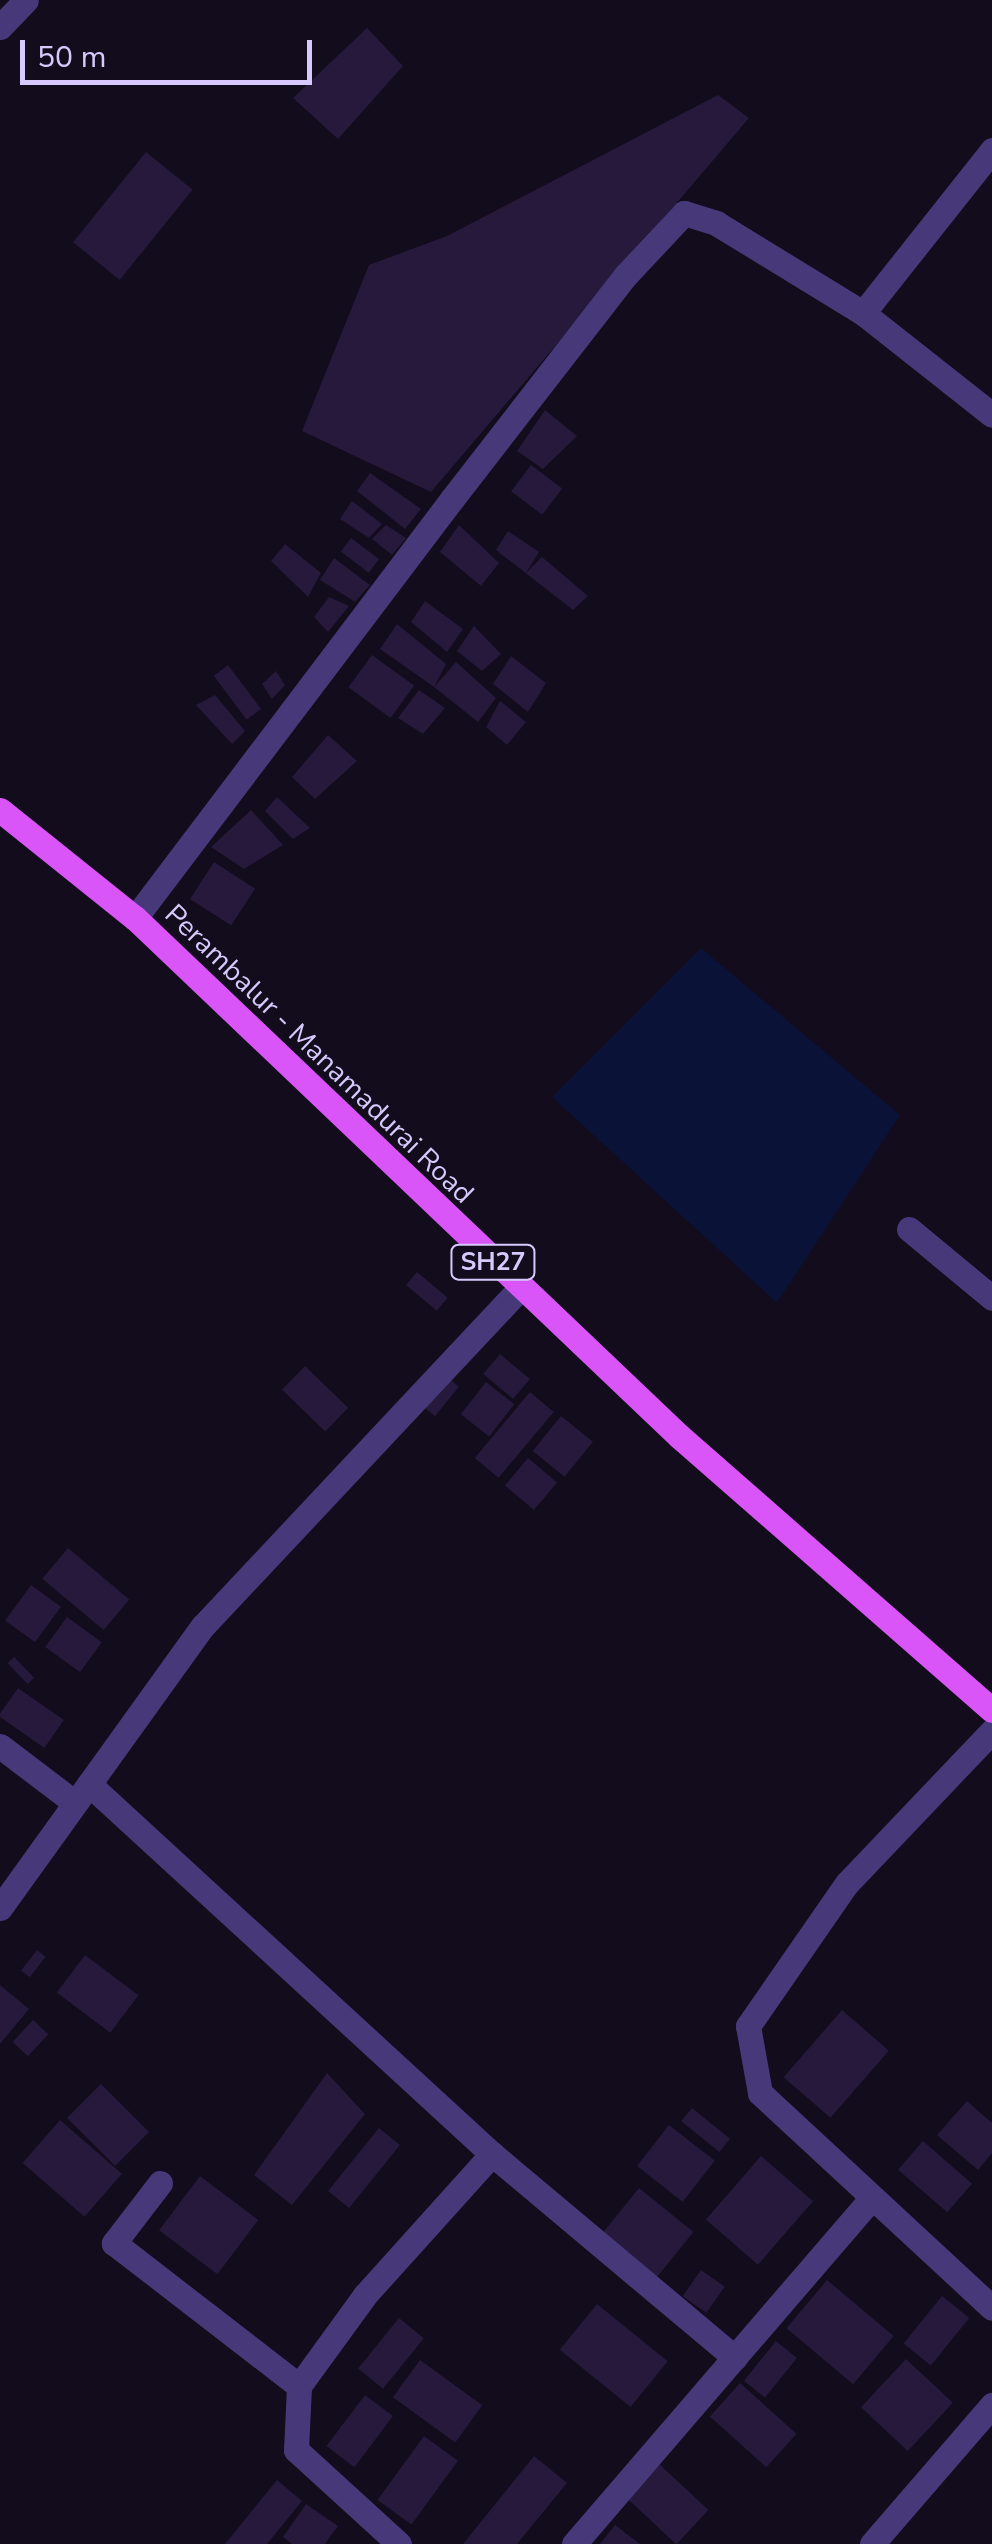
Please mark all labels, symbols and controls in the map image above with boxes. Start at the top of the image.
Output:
scale bar [25,20,318,82]
text: 50 m [37,37,106,78]
street label: Perambalur - Manamadurai Road [158,897,480,1211]
road number: SH27 [448,1242,538,1282]

